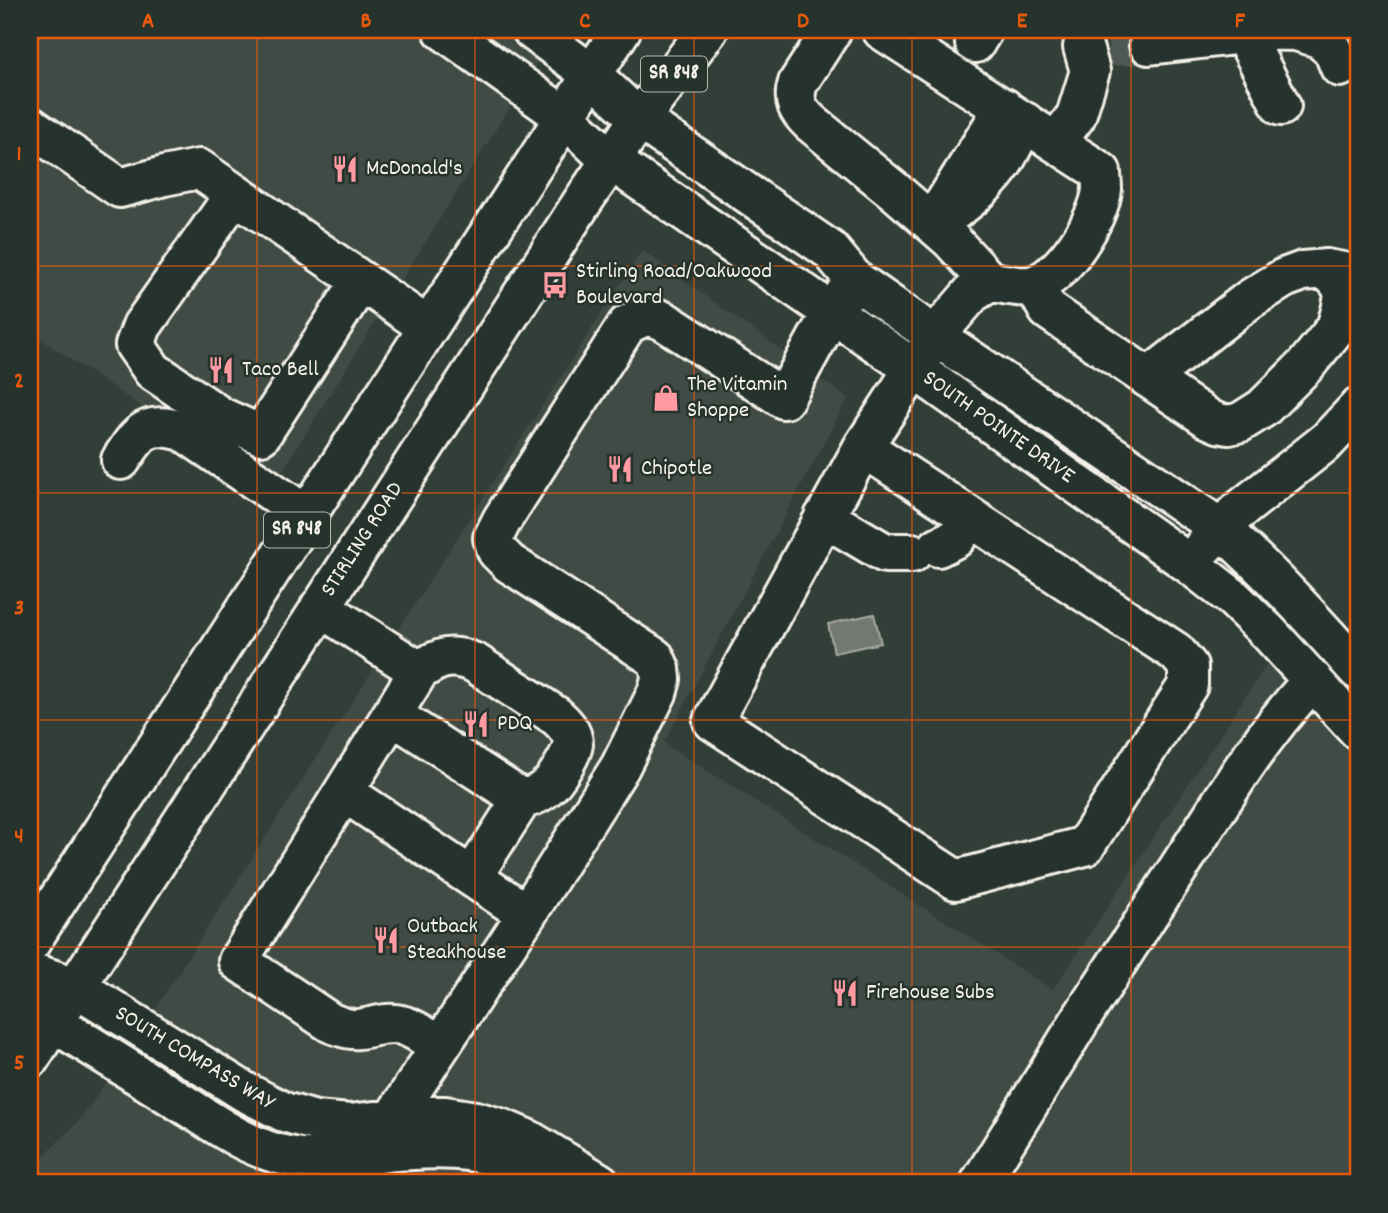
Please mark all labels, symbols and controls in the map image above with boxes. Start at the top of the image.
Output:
text: A [142,6,154,39]
text: B [361,6,372,39]
text: C [579,6,591,39]
text: D [797,6,809,39]
text: E [1017,6,1028,39]
text: F [1235,6,1246,39]
road number: SR 848 [641,56,707,92]
text: 1 [16,139,22,172]
place label: McDonald's [366,153,463,186]
restaurant icon: McDonald's [330,154,360,184]
place label: Stirling Road/Oakwood Boulevard [576,256,772,315]
bus stop icon: Stirling Road/Oakwood Boulevard [540,270,570,300]
place label: Taco Bell [242,354,319,387]
restaurant icon: Taco Bell [206,355,236,385]
street label: SOUTH POINTE DRIVE [915,363,1081,493]
text: 2 [14,366,24,399]
place label: The Vitamin Shoppe [687,369,787,428]
shop icon: The Vitamin Shoppe [651,383,681,413]
place label: Chipotle [641,453,712,486]
restaurant icon: Chipotle [605,454,635,484]
street label: STIRLING ROAD [313,476,413,604]
road number: SR 848 [264,512,330,548]
text: 3 [14,593,24,626]
place label: PDQ [497,708,533,741]
restaurant icon: PDQ [461,709,491,739]
text: 4 [14,821,24,854]
place label: Outback Steakhouse [407,911,506,970]
restaurant icon: Outback Steakhouse [371,925,401,955]
place label: Firehouse Subs [866,977,995,1010]
restaurant icon: Firehouse Subs [830,978,860,1008]
street label: SOUTH COMPASS WAY [108,998,281,1120]
text: 5 [14,1048,24,1081]

